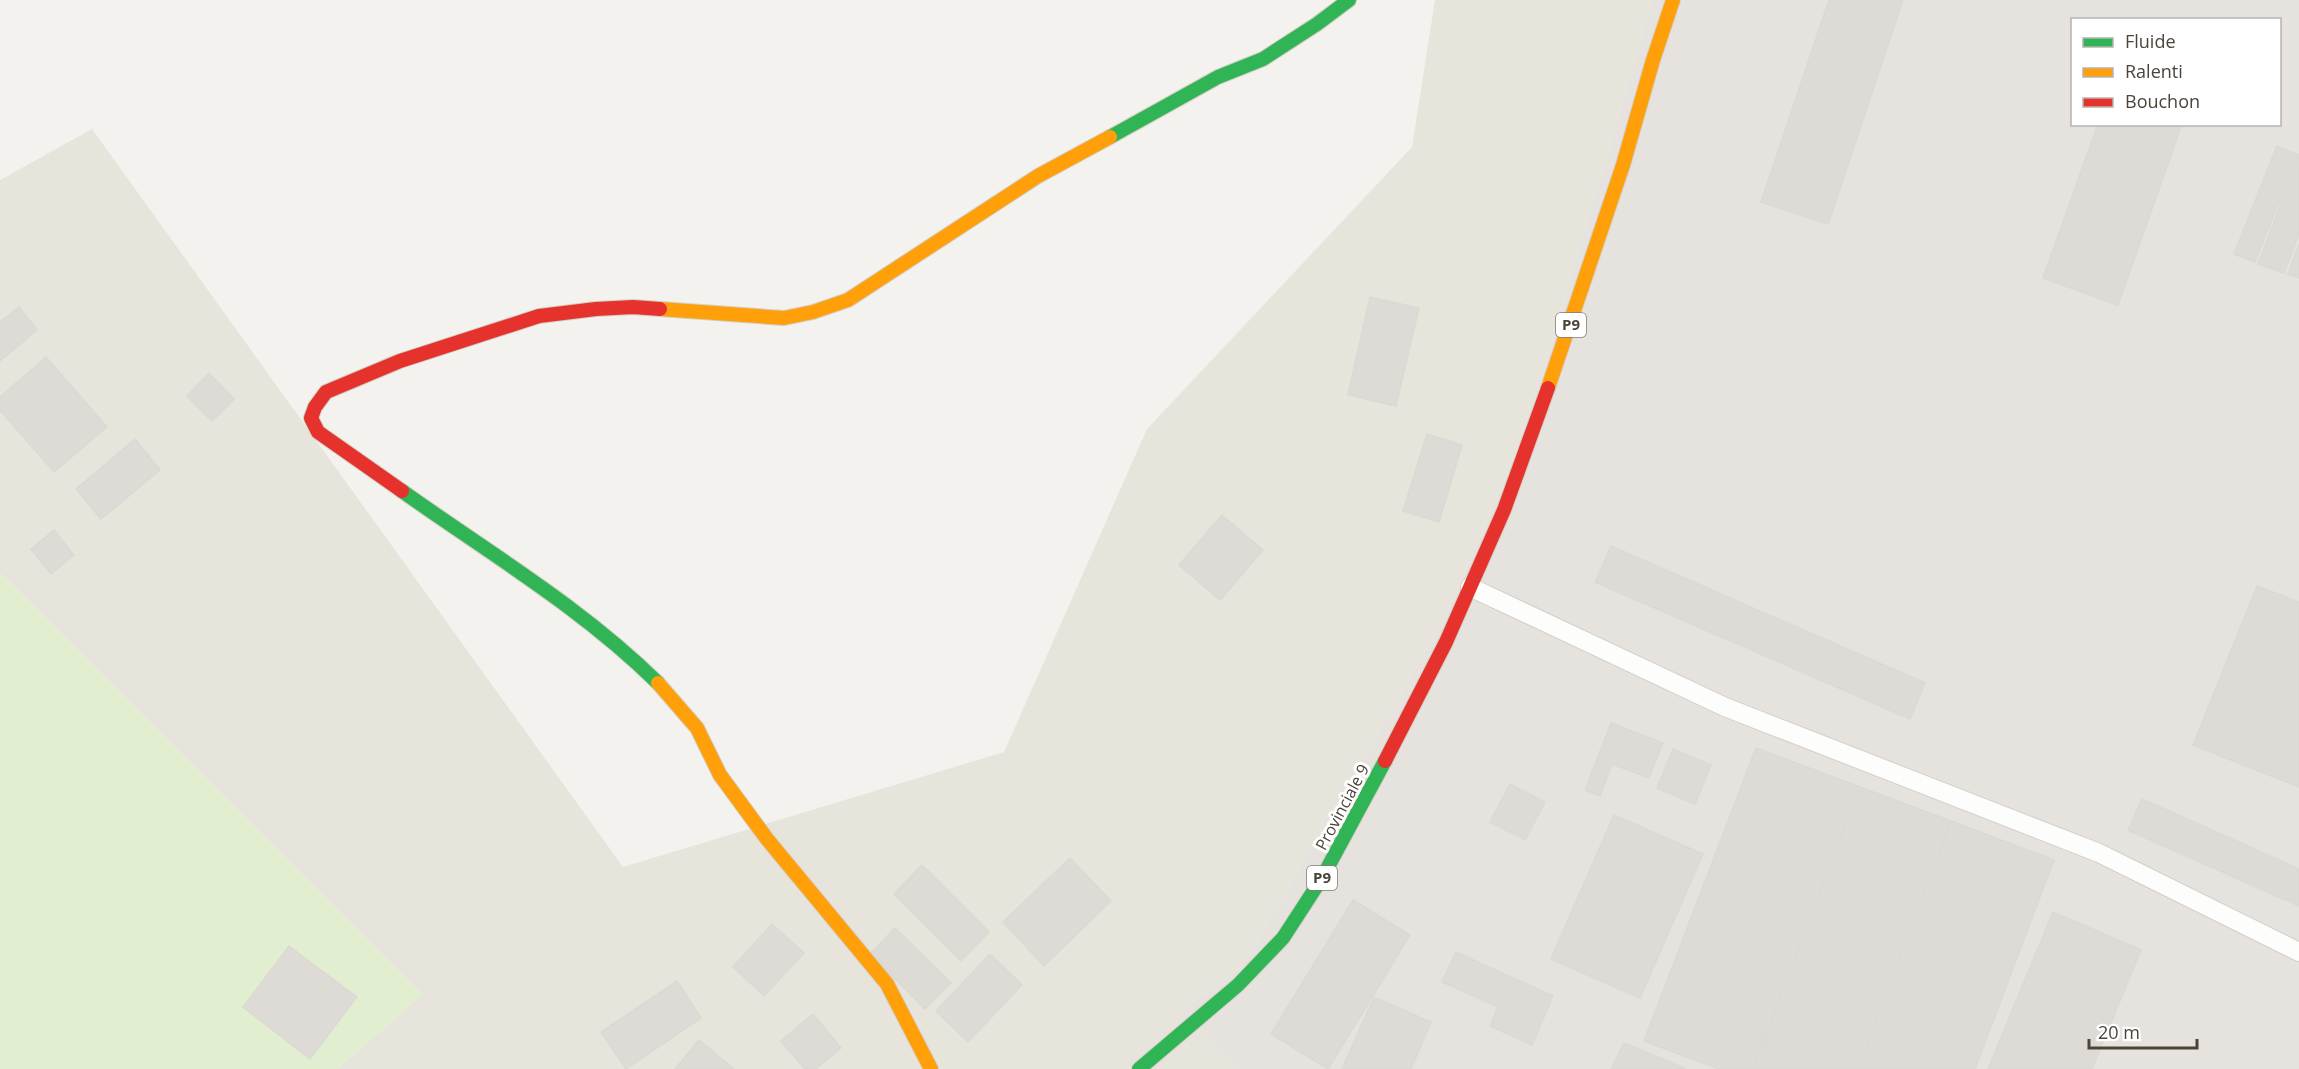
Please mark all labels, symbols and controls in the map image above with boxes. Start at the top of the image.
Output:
legend [2071,18,2281,126]
text: Fluide [2125,29,2176,53]
text: Ralenti [2125,59,2183,83]
text: Bouchon [2125,89,2200,113]
road number: P9 [1556,313,1586,337]
street label: Provinciale 9 [1310,760,1374,854]
road number: P9 [1307,866,1337,890]
scale bar [2089,1012,2197,1050]
text: 20 m [2098,1020,2140,1044]

